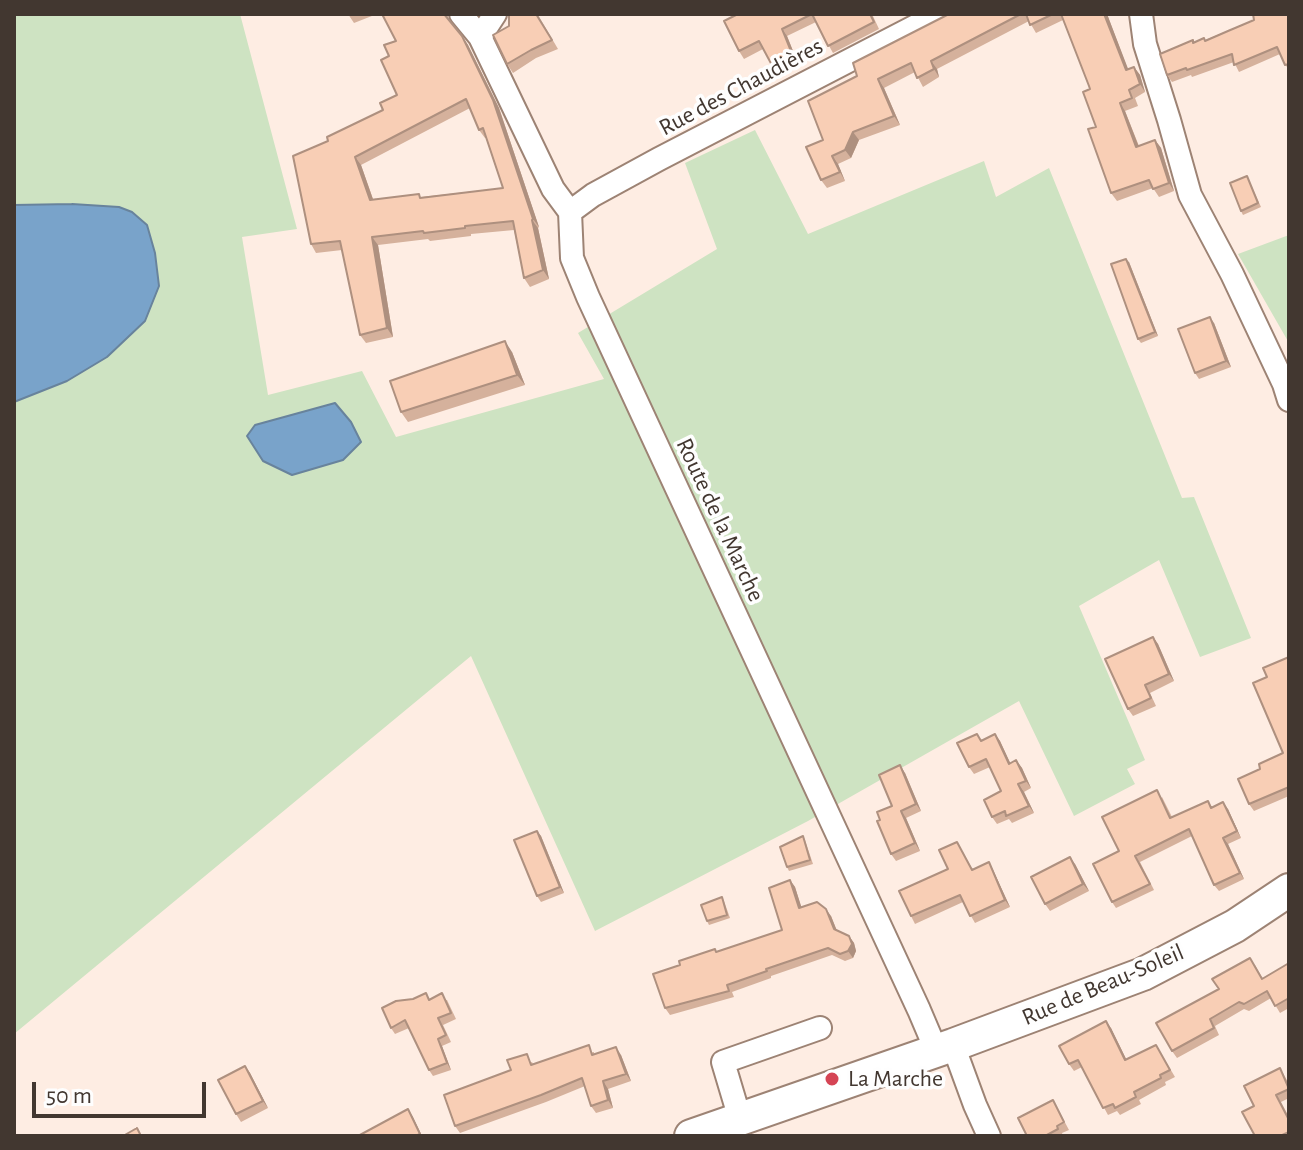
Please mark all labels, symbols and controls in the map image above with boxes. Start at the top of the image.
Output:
street label: Rue des Chaudières [654,32,828,142]
street label: Route de la Marche [669,434,771,606]
street label: Rue de Beau-Soleil [1018,938,1188,1032]
place label: La Marche [848,1065,943,1093]
scale bar [36,1066,210,1116]
marker: La Marche [823,1070,841,1088]
text: 50 m [46,1084,92,1108]

